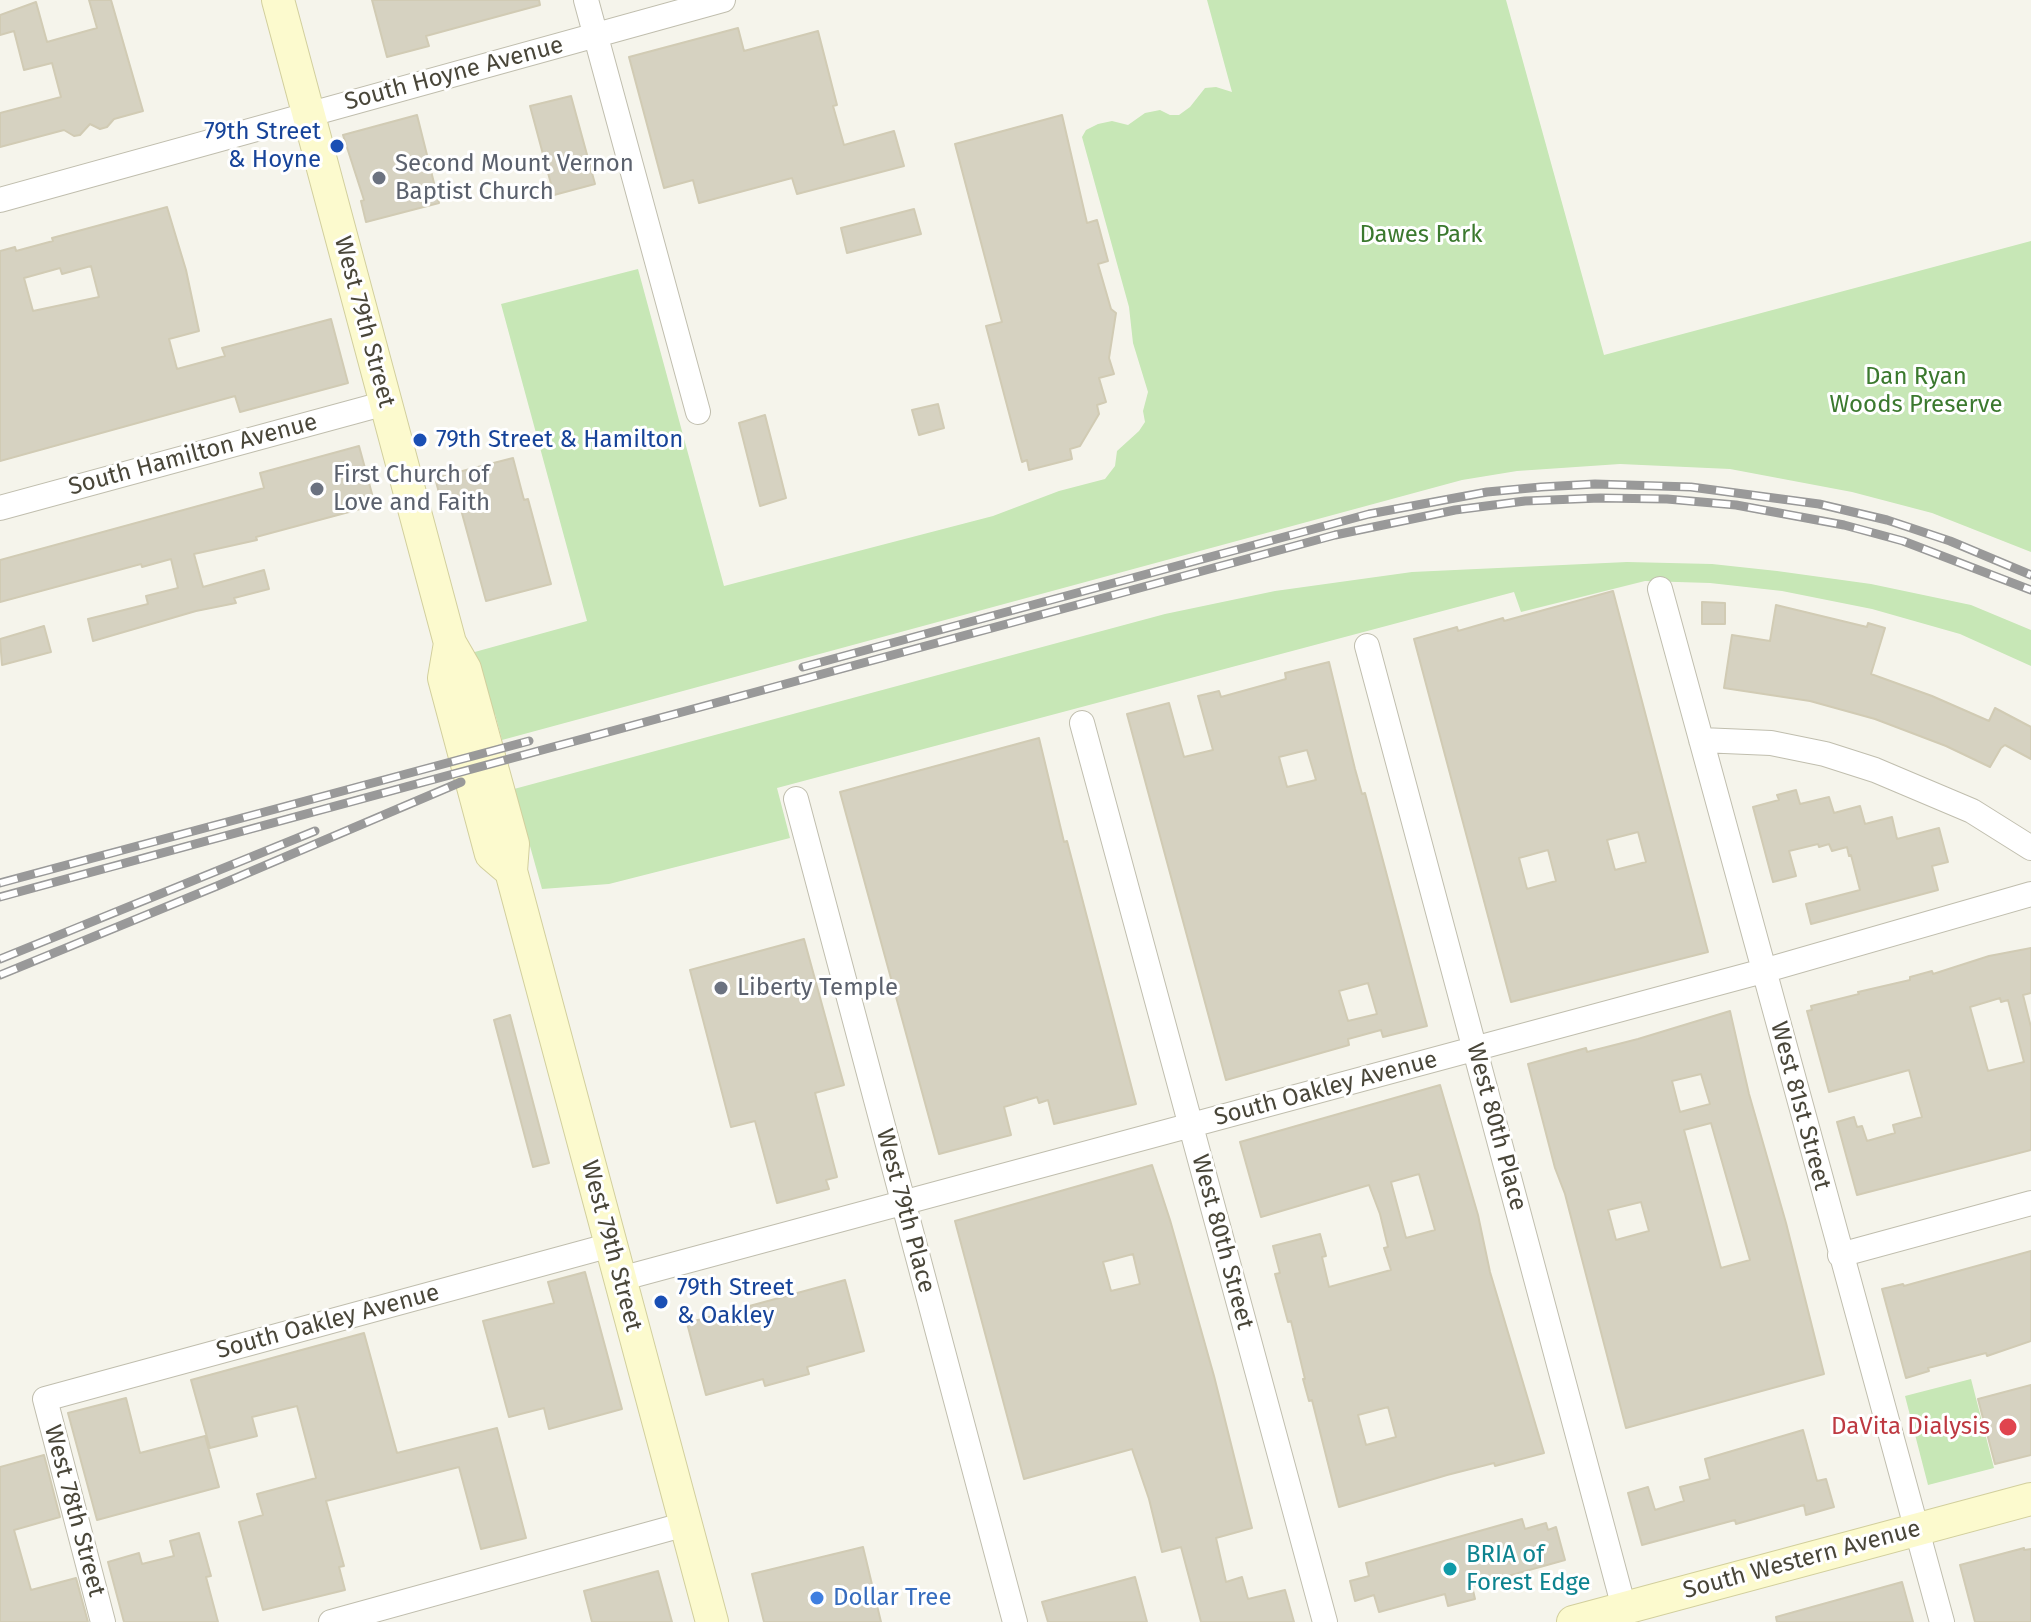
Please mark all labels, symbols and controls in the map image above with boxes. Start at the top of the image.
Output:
street label: South Hoyne Avenue [341,31,567,117]
place label: 79th Street & Hoyne [204,118,321,174]
marker: 79th Street & Hoyne [328,137,346,155]
place label: Second Mount Vernon Baptist Church [395,150,634,206]
marker: Second Mount Vernon Baptist Church [370,169,388,187]
park label: Dawes Park [1359,221,1483,249]
street label: West 79th Street [327,233,401,411]
park label: Dan Ryan Woods Preserve [1830,363,2002,419]
street label: South Hamilton Avenue [65,408,321,502]
place label: 79th Street & Hamilton [436,426,683,454]
marker: 79th Street & Hamilton [411,431,429,449]
place label: First Church of Love and Faith [333,461,490,517]
marker: First Church of Love and Faith [308,480,326,498]
place label: Liberty Temple [737,974,898,1002]
marker: Liberty Temple [712,979,730,997]
street label: West 81st Street [1764,1019,1836,1193]
street label: West 80th Place [1460,1040,1532,1214]
street label: South Oakley Avenue [1211,1045,1441,1133]
street label: West 79th Place [869,1126,941,1296]
street label: West 80th Street [1185,1151,1259,1333]
street label: West 79th Street [574,1157,648,1335]
place label: 79th Street & Oakley [677,1274,794,1330]
street label: South Oakley Avenue [213,1278,443,1366]
marker: 79th Street & Oakley [652,1293,670,1311]
place label: DaVita Dialysis [1831,1413,1990,1441]
marker: DaVita Dialysis [1997,1416,2019,1438]
street label: West 78th Street [37,1422,111,1600]
street label: South Western Avenue [1680,1514,1924,1606]
place label: BRIA of Forest Edge [1466,1541,1591,1597]
marker: BRIA of Forest Edge [1441,1560,1459,1578]
place label: Dollar Tree [833,1584,951,1612]
marker: Dollar Tree [808,1589,826,1607]

